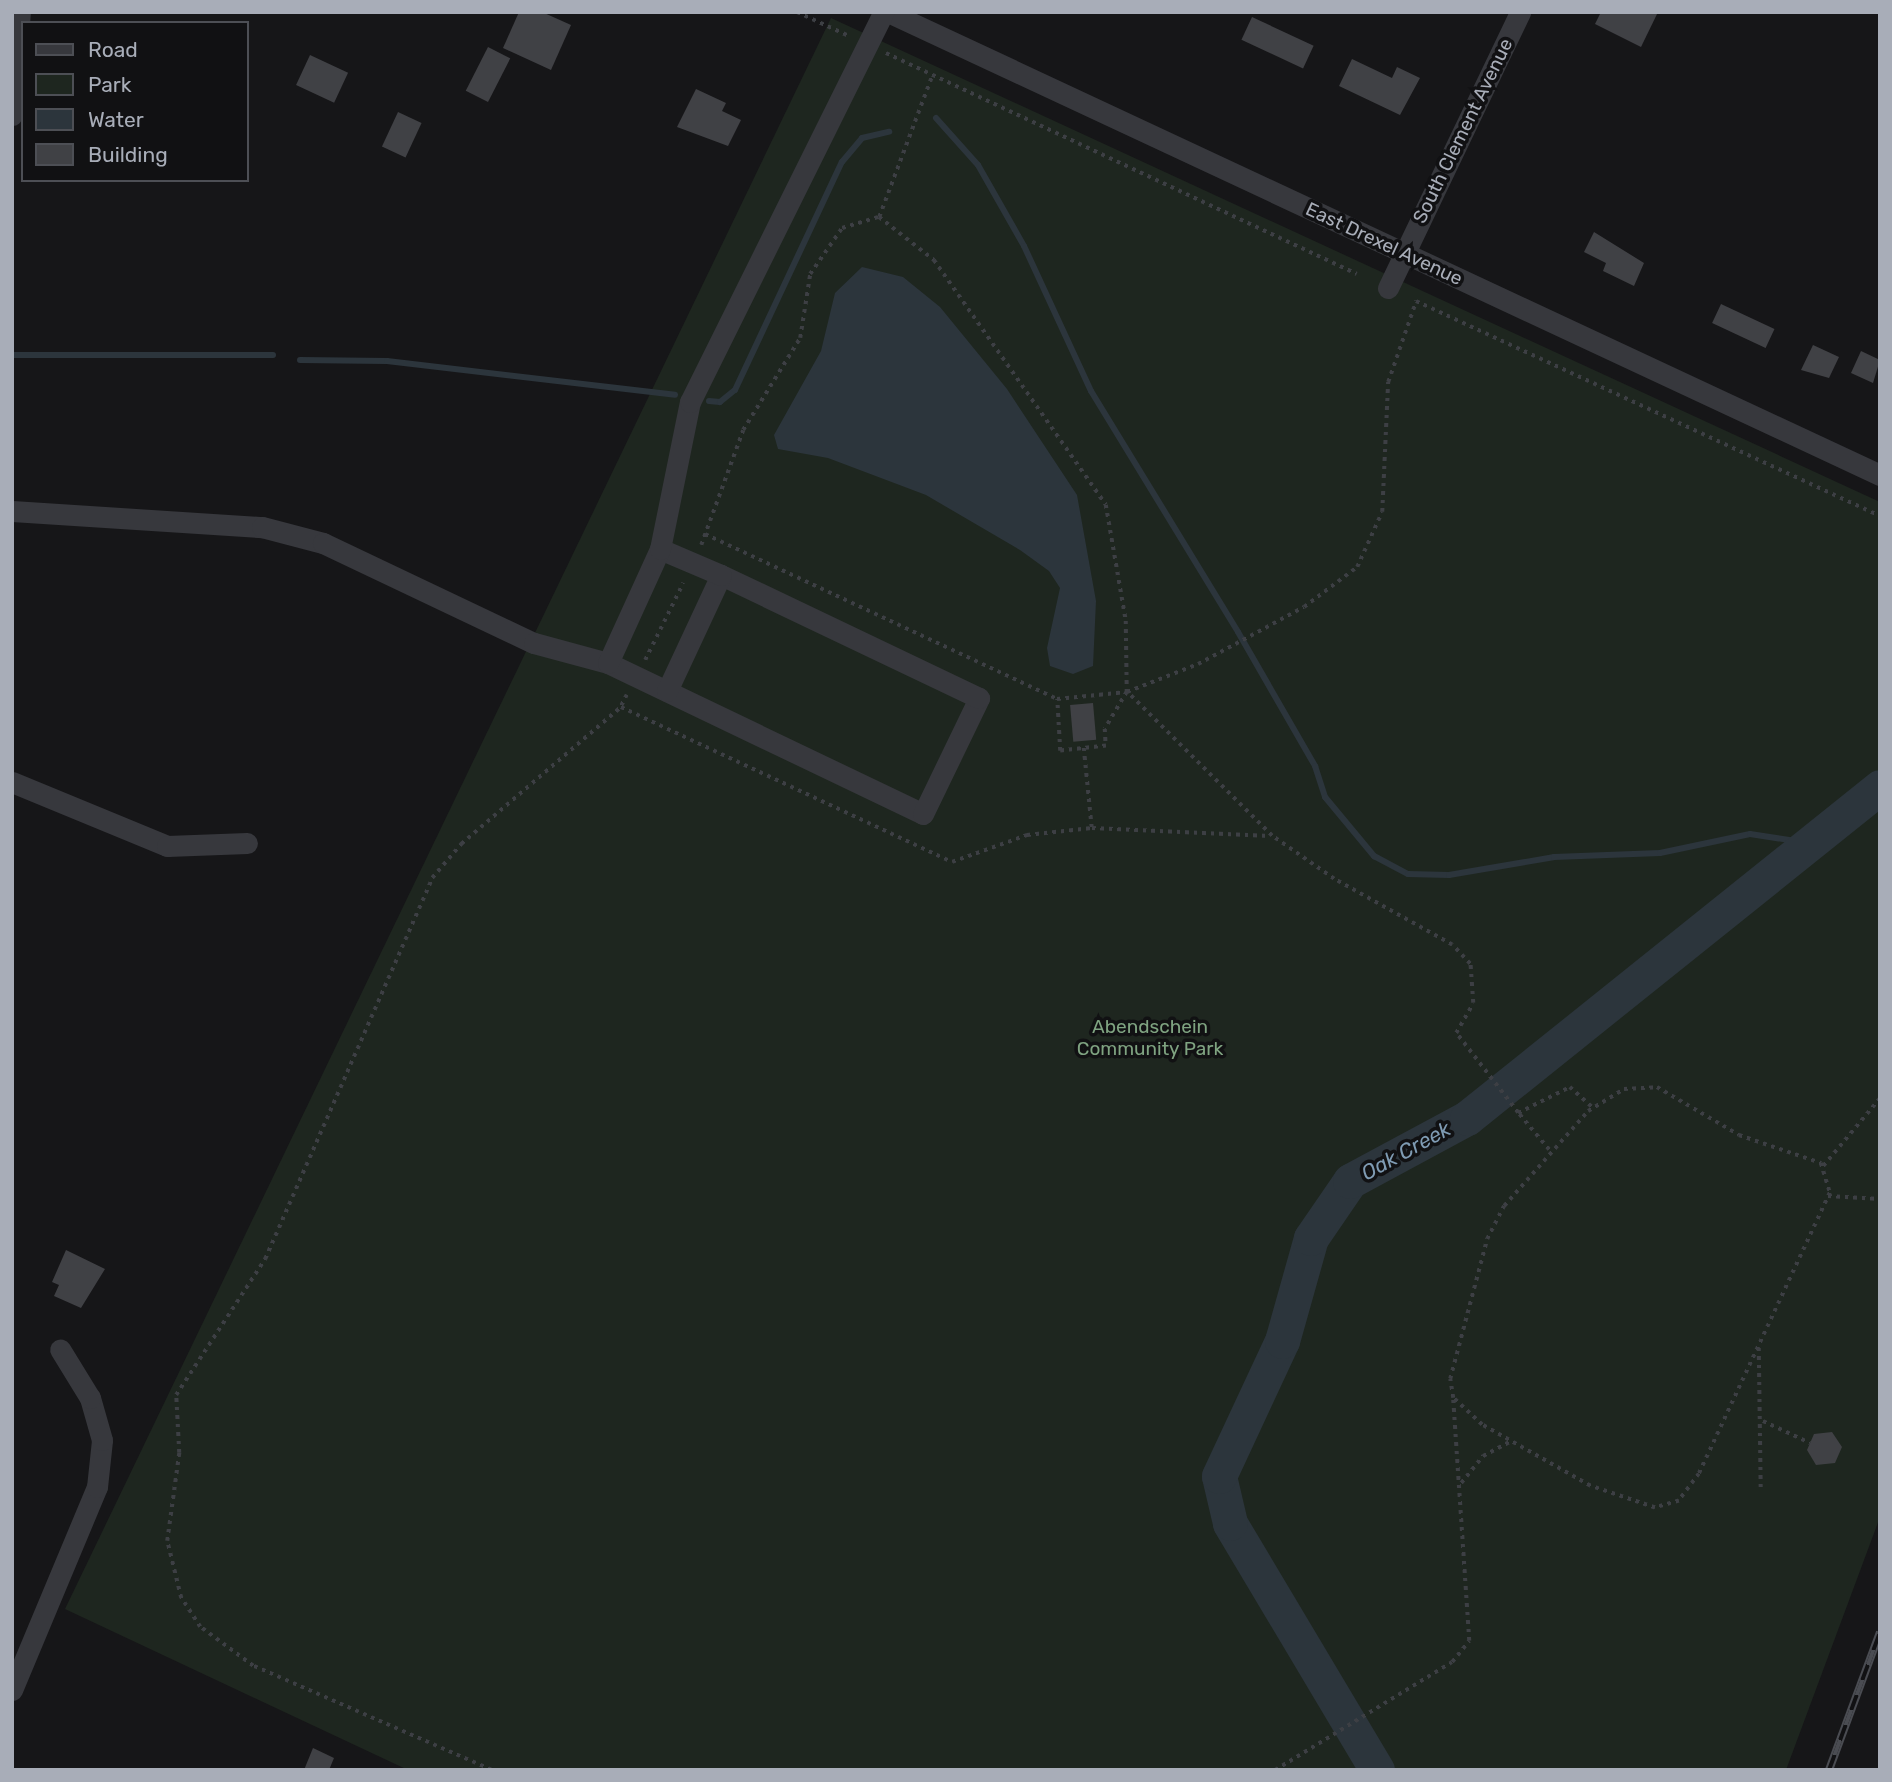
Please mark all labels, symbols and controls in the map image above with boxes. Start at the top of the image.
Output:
legend [21,21,248,182]
street label: South Clement Avenue [1408,35,1518,227]
text: Road [88,37,138,62]
text: Park [88,72,132,97]
text: Water [88,107,144,132]
text: Building [88,142,168,167]
street label: East Drexel Avenue [1302,198,1466,290]
park label: Abendschein Community Park [1077,1016,1223,1060]
water label: Oak Creek [1357,1116,1455,1186]

